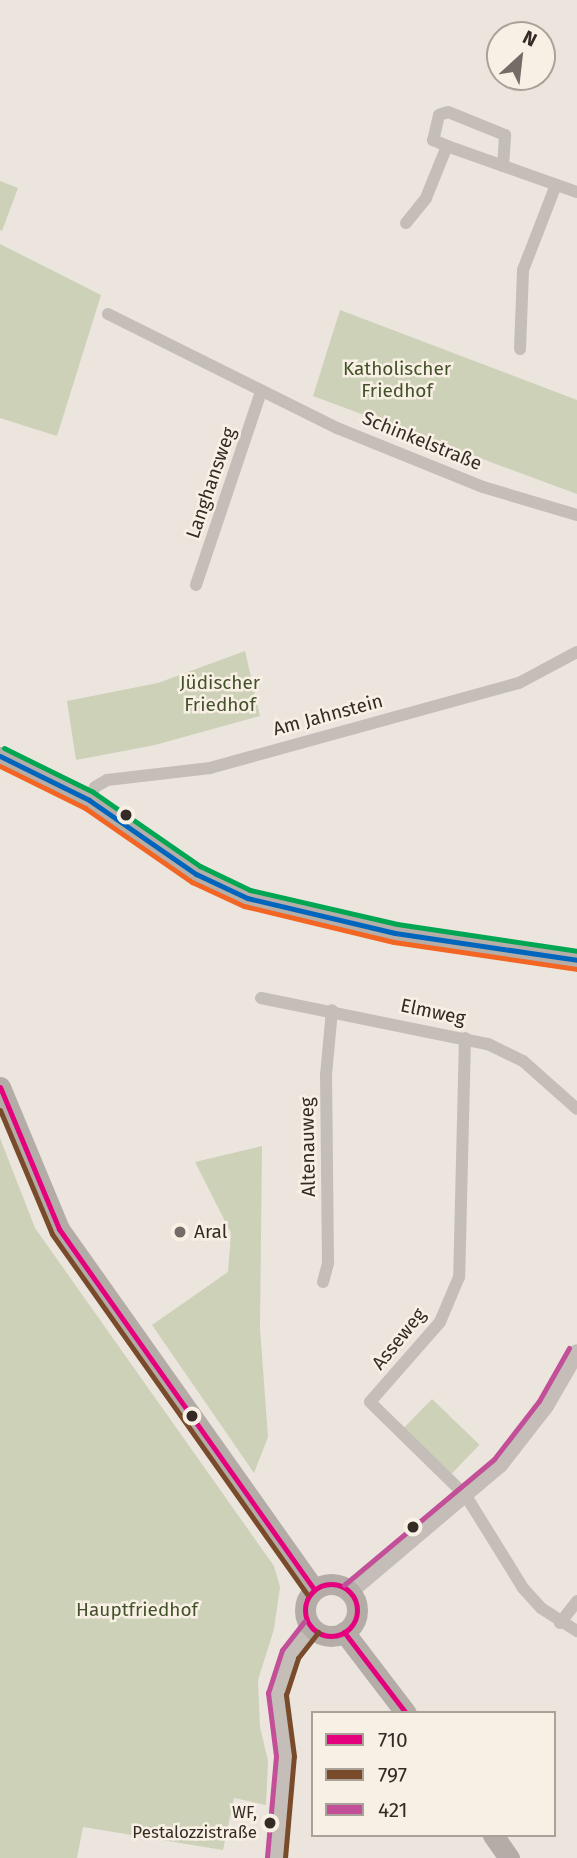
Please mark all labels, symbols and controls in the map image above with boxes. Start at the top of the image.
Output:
north arrow [486,21,556,91]
text: N [519,26,541,52]
park label: Katholischer Friedhof [343,358,451,402]
street label: Schinkelstraße [359,407,485,475]
street label: Langhansweg [181,425,241,541]
park label: Jüdischer Friedhof [180,672,260,716]
street label: Am Jahnstein [271,689,385,741]
unlabelled marker [119,808,133,822]
street label: Elmweg [398,994,468,1030]
street label: Altenauweg [296,1097,320,1197]
place label: Aral [194,1221,227,1243]
marker: Aral [172,1224,188,1240]
street label: Asseweg [367,1304,431,1374]
unlabelled marker [185,1409,199,1423]
unlabelled marker [406,1520,420,1534]
park label: Hauptfriedhof [76,1599,198,1621]
legend [311,1711,556,1837]
text: 710 [378,1727,408,1753]
text: 797 [378,1762,407,1788]
text: 421 [378,1797,408,1823]
place label: WF, Pestalozzistraße [132,1803,257,1843]
marker: WF, Pestalozzistraße [263,1816,277,1830]

